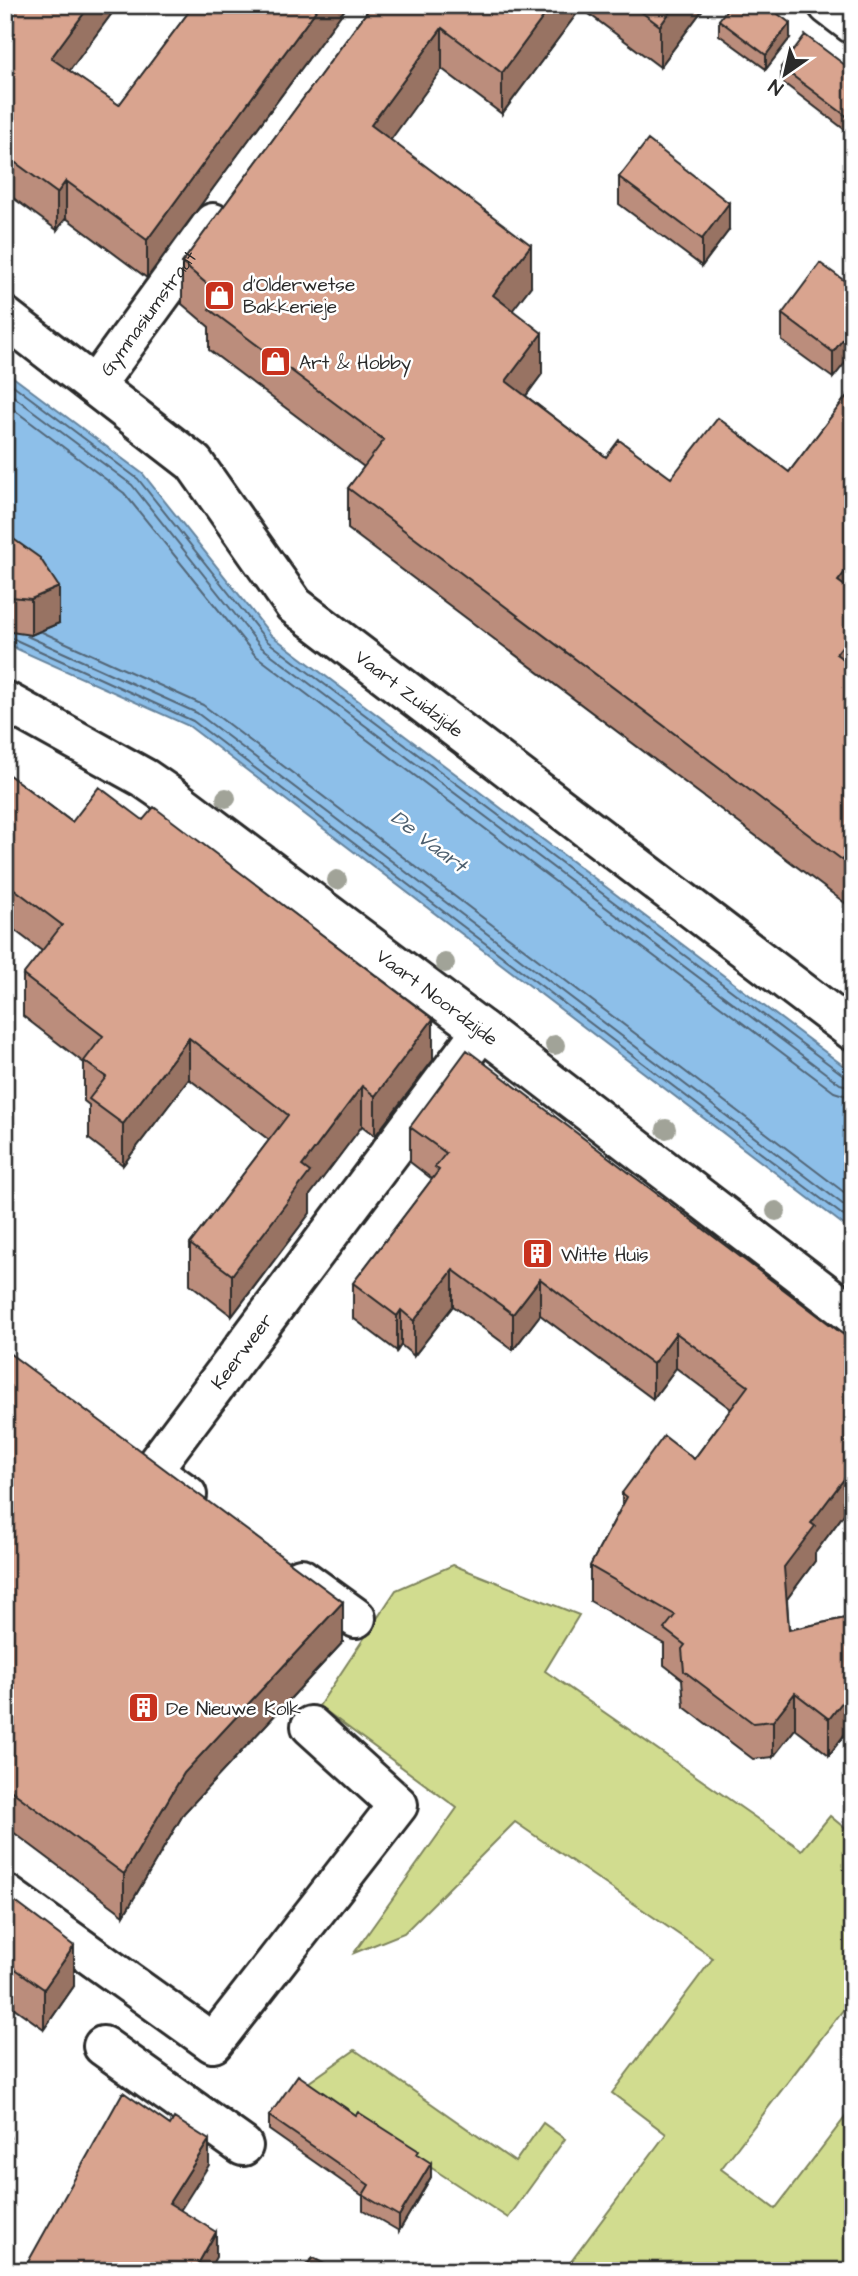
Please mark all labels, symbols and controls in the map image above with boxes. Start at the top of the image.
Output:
north arrow [750,38,820,108]
text: N [764,72,789,101]
street label: Gymnasiumstraat [94,245,204,382]
place label: d'Olderwetse Bakkerieje [243,272,355,321]
shop icon: d'Olderwetse Bakkerieje [203,278,237,312]
shop icon: Art & Hobby [259,345,293,379]
place label: Art & Hobby [299,350,412,378]
street label: Vaart Zuidzijde [349,644,469,745]
water label: De Vaart [385,803,475,881]
street label: Vaart Noordzijde [370,943,503,1053]
building icon: Witte Huis [521,1237,555,1271]
place label: Witte Huis [561,1242,649,1269]
street label: Keerweer [205,1308,280,1395]
building icon: De Nieuwe Kolk [126,1691,160,1725]
place label: De Nieuwe Kolk [166,1696,301,1723]

